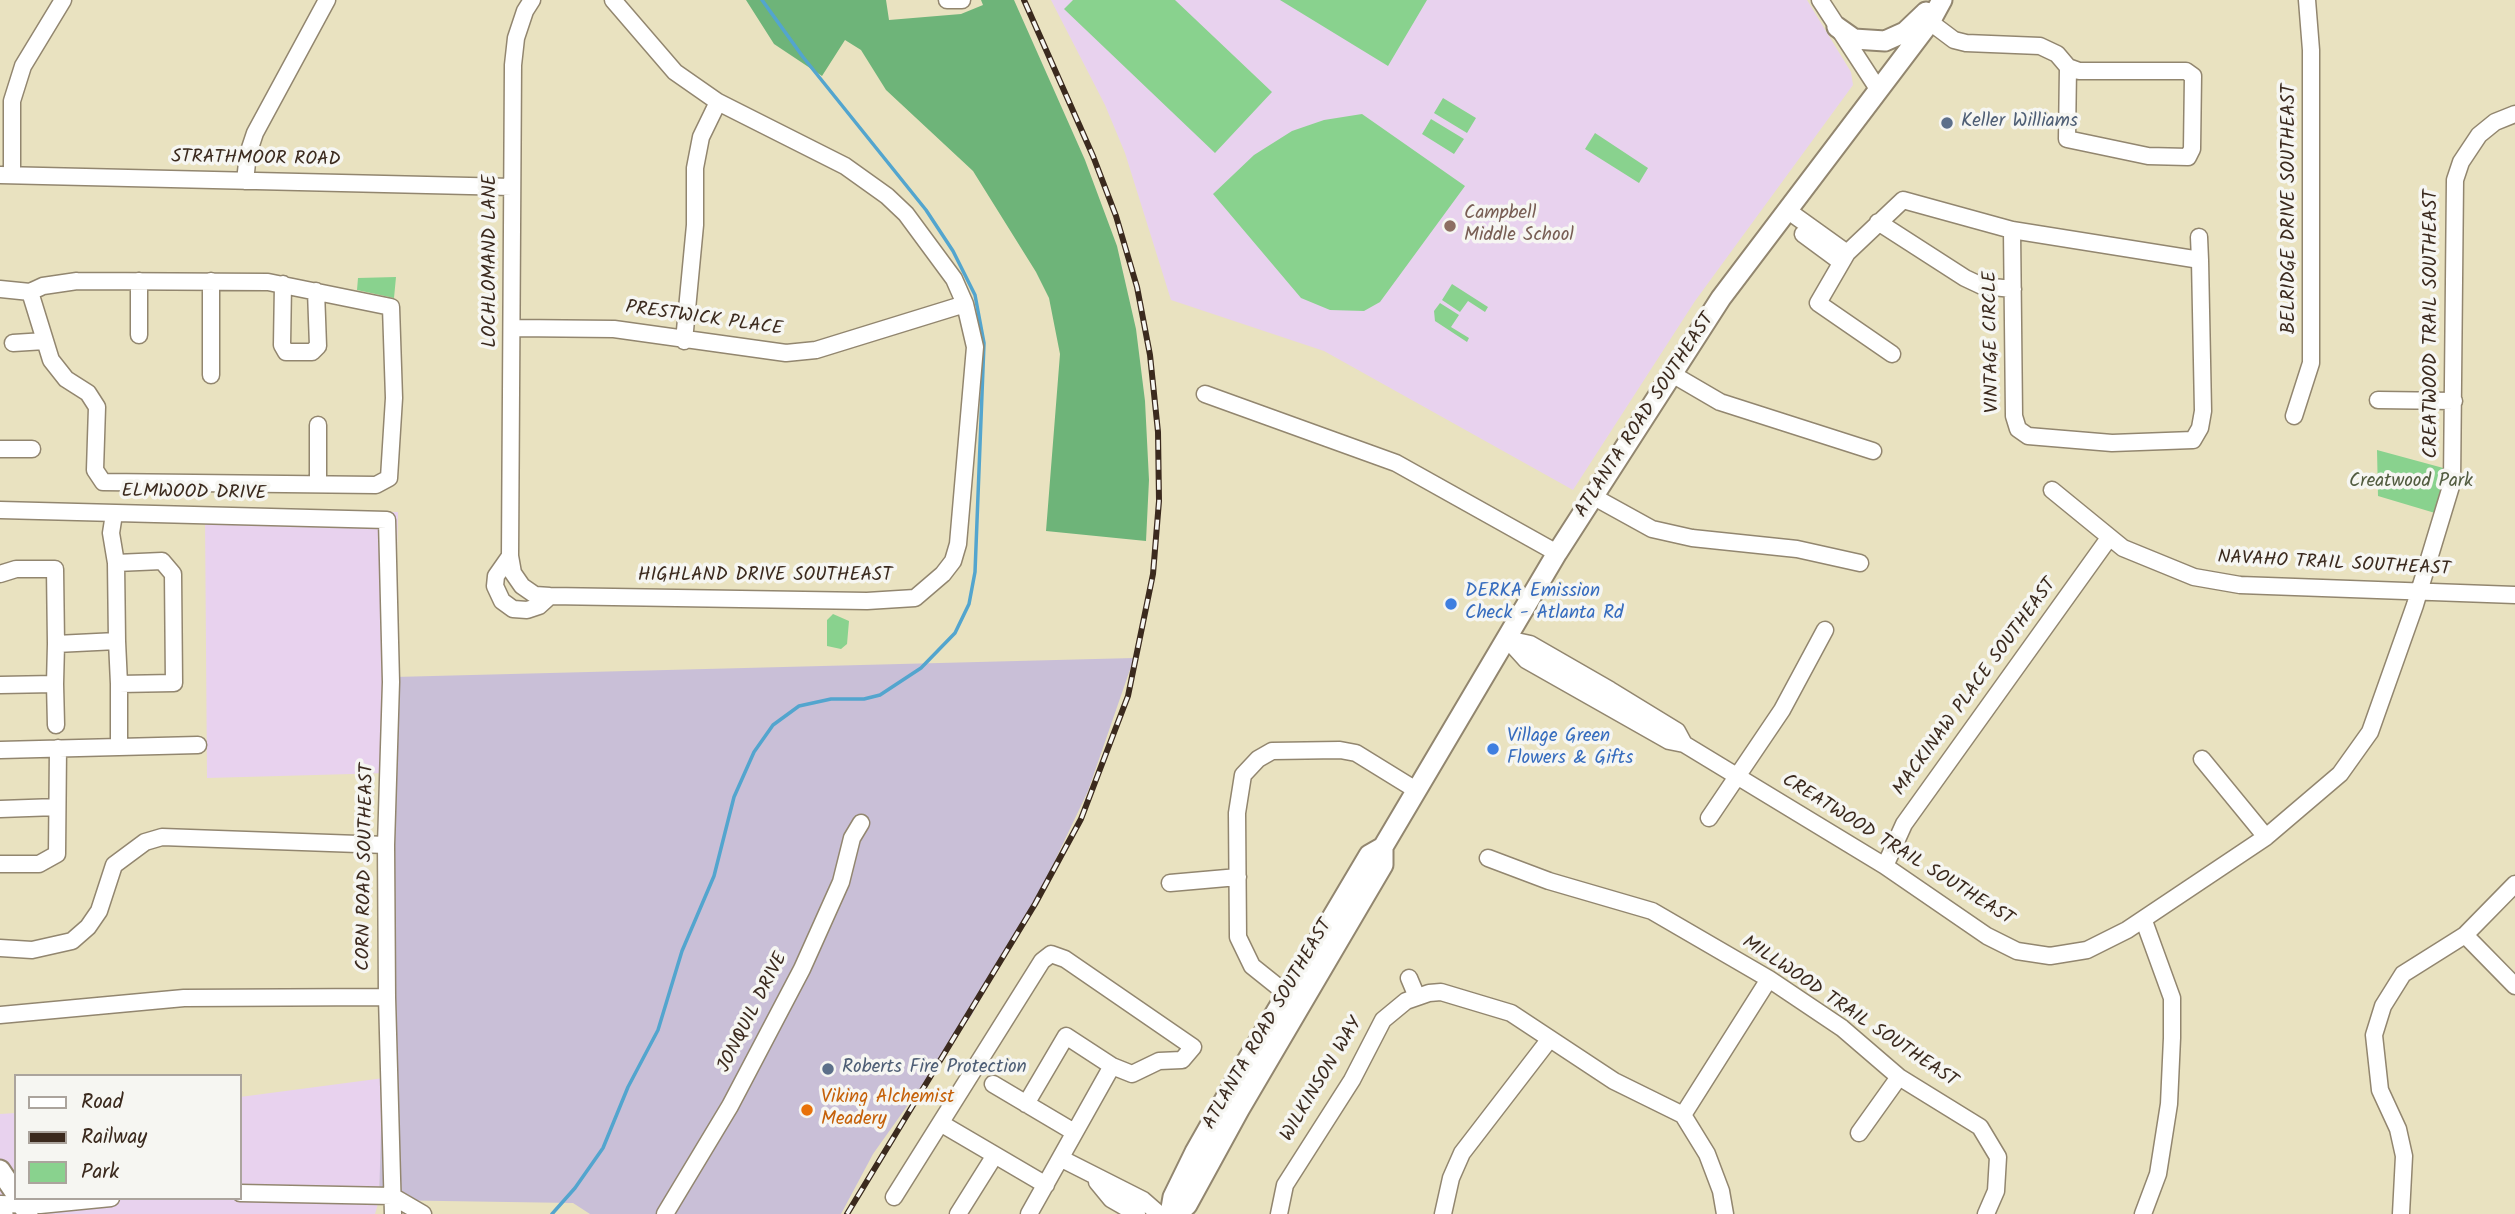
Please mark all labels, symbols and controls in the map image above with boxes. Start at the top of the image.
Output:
street label: BELRIDGE DRIVE SOUTHEAST [2280,84,2302,334]
place label: Keller Williams [1961,112,2078,134]
marker: Keller Williams [1939,115,1955,131]
street label: STRATHMOOR ROAD [171,147,341,173]
street label: LOCHLOMAND LANE [481,174,503,348]
street label: CREATWOOD TRAIL SOUTHEAST [2422,190,2444,458]
place label: Campbell Middle School [1464,204,1574,248]
marker: Campbell Middle School [1442,218,1458,234]
street label: VINTAGE CIRCLE [1980,271,2006,413]
street label: PRESTWICK PLACE [624,298,784,342]
street label: ATLANTA ROAD SOUTHEAST [1571,310,1721,522]
park label: Creatwood Park [2349,472,2473,494]
street label: ELMWOOD DRIVE [121,481,267,507]
street label: NAVAHO TRAIL SOUTHEAST [2217,548,2451,582]
street label: HIGHLAND DRIVE SOUTHEAST [638,566,892,588]
street label: MACKINAW PLACE SOUTHEAST [1889,575,2063,801]
place label: DERKA Emission Check - Atlanta Rd [1465,582,1623,626]
marker: DERKA Emission Check - Atlanta Rd [1443,596,1459,612]
place label: Village Green Flowers & Gifts [1507,727,1633,771]
marker: Village Green Flowers & Gifts [1485,741,1501,757]
street label: CORN ROAD SOUTHEAST [354,763,380,971]
street label: CREATWOOD TRAIL SOUTHEAST [1777,770,2017,932]
street label: ATLANTA ROAD SOUTHEAST [1199,916,1339,1134]
street label: MILLWOOD TRAIL SOUTHEAST [1737,932,1961,1094]
street label: JONQUIL DRIVE [714,949,794,1077]
street label: WILKINSON WAY [1277,1014,1369,1146]
place label: Roberts Fire Protection [842,1058,1027,1080]
marker: Roberts Fire Protection [820,1061,836,1077]
legend [14,1074,242,1200]
text: Road [81,1086,123,1119]
place label: Viking Alchemist Meadery [821,1088,954,1132]
marker: Viking Alchemist Meadery [799,1102,815,1118]
text: Railway [81,1121,147,1154]
text: Park [81,1156,119,1189]

